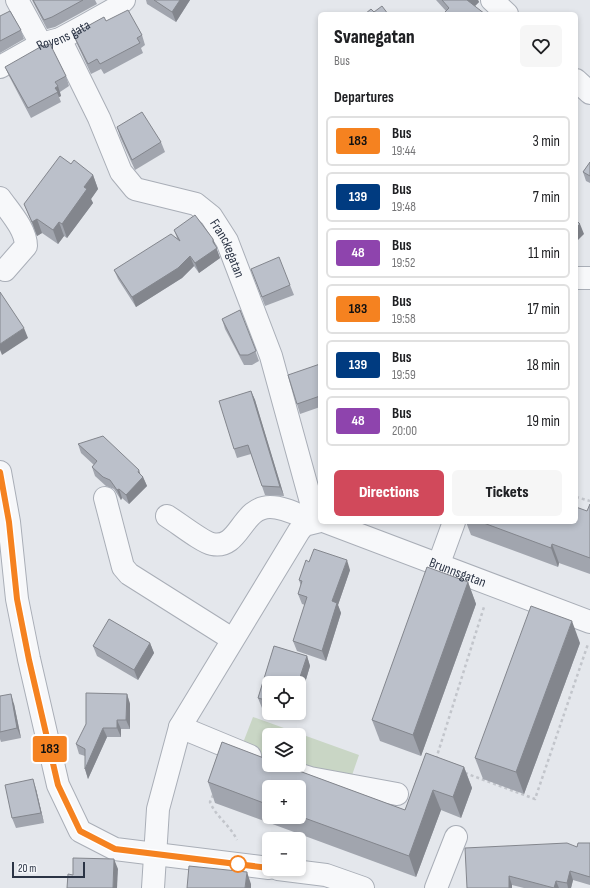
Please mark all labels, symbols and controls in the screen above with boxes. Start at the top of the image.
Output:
street label: Royens gata [33,16,93,54]
button: heart [520,25,562,67]
text: Svanegatan [334,26,415,49]
text: Bus [334,53,350,69]
text: Departures [334,88,394,107]
text: Bus [392,124,411,143]
text: 183 [349,132,367,149]
text: 3 min [532,132,560,151]
text: 19:44 [392,143,416,159]
text: Bus [392,180,411,199]
text: 139 [349,188,367,205]
text: 7 min [533,188,560,207]
text: 19:48 [392,199,416,215]
street label: Franckegatan [206,216,249,280]
text: Bus [392,236,411,255]
text: 48 [351,244,365,261]
text: 11 min [528,244,560,263]
text: 19:52 [392,255,415,271]
text: Bus [392,292,411,311]
text: 183 [349,300,367,317]
text: 17 min [528,300,560,319]
text: 19:58 [392,311,416,327]
text: Bus [392,348,411,367]
text: 139 [349,356,367,373]
text: 18 min [527,356,560,375]
text: 19:59 [392,367,416,383]
text: Bus [392,404,411,423]
text: 48 [351,412,365,429]
text: 19 min [527,412,560,431]
text: 20:00 [392,423,417,439]
button: Directions [334,470,444,516]
button: Tickets [452,470,562,516]
street label: Brunnsgatan [427,553,489,590]
map controls [262,676,306,876]
button: locate [262,676,306,720]
button: layers [262,728,306,772]
line badge: 183 [27,736,73,762]
text: 183 [41,740,59,757]
button: + [262,780,306,824]
button: − [262,832,306,876]
unlabelled marker [229,855,247,873]
scale bar [12,860,85,879]
text: 20 m [18,862,36,875]

